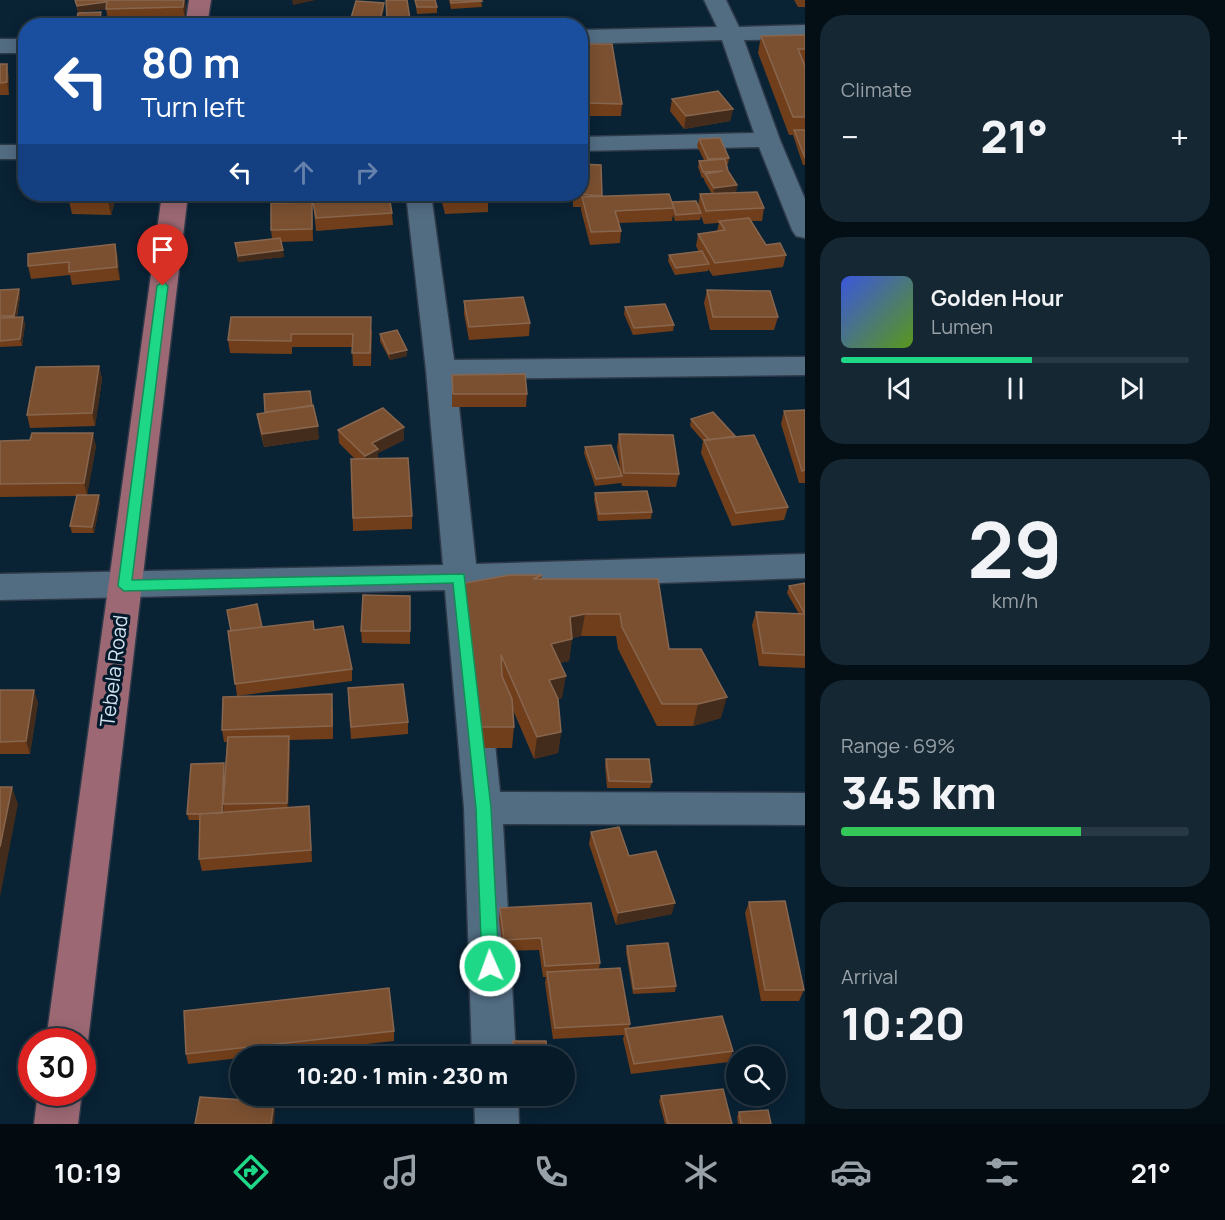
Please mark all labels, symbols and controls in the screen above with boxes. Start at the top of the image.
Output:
text: 80 m [141,33,241,91]
icon: left [42,42,120,120]
text: Climate [841,76,912,103]
text: Turn left [141,88,245,125]
text: 21° [980,105,1048,167]
text: − [841,114,859,159]
text: + [1170,114,1189,159]
icon: left [224,156,257,189]
icon: ahead [287,156,320,189]
icon: right [350,156,383,189]
pin [137,224,188,286]
icon: arrive [146,233,179,266]
text: Golden Hour [931,283,1064,313]
text: Lumen [931,313,993,340]
icon: previous [883,372,916,405]
icon: pause [999,372,1032,405]
icon: next [1115,372,1148,405]
text: 29 [968,495,1062,601]
text: km/h [992,587,1038,614]
street label: Tebela Road [93,613,134,729]
text: Range · 69% [841,732,955,759]
text: 345 km [841,761,997,823]
position arrow [458,934,522,998]
text: Arrival [841,963,898,990]
text: 10:20 [841,992,965,1054]
speed limit sign: 30 [18,1028,96,1106]
map controls [726,1046,786,1106]
button: search [726,1046,786,1106]
text: 10:20 · 1 min · 230 m [297,1061,508,1091]
icon: directions [230,1151,272,1193]
icon: music [380,1151,422,1193]
icon: phone [530,1151,572,1193]
icon: climate [680,1151,722,1193]
icon: car [830,1151,872,1193]
icon: filters [981,1151,1023,1193]
text: 10:19 [54,1154,122,1191]
text: 21° [1131,1154,1171,1191]

